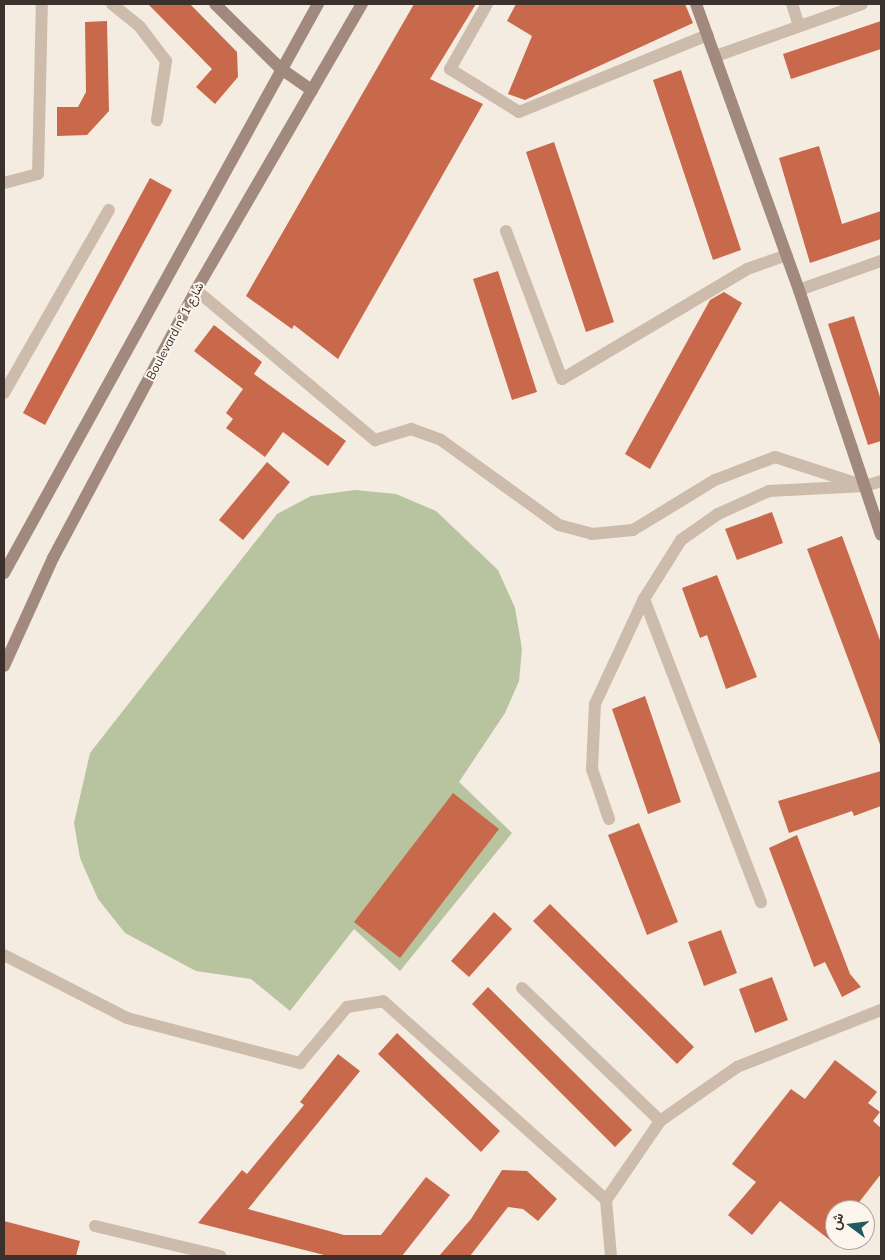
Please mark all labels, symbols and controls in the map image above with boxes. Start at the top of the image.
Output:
street label: Boulevard n° شارع 1 [143,280,207,382]
north arrow [825,1200,875,1250]
text: ش [826,1211,847,1232]

